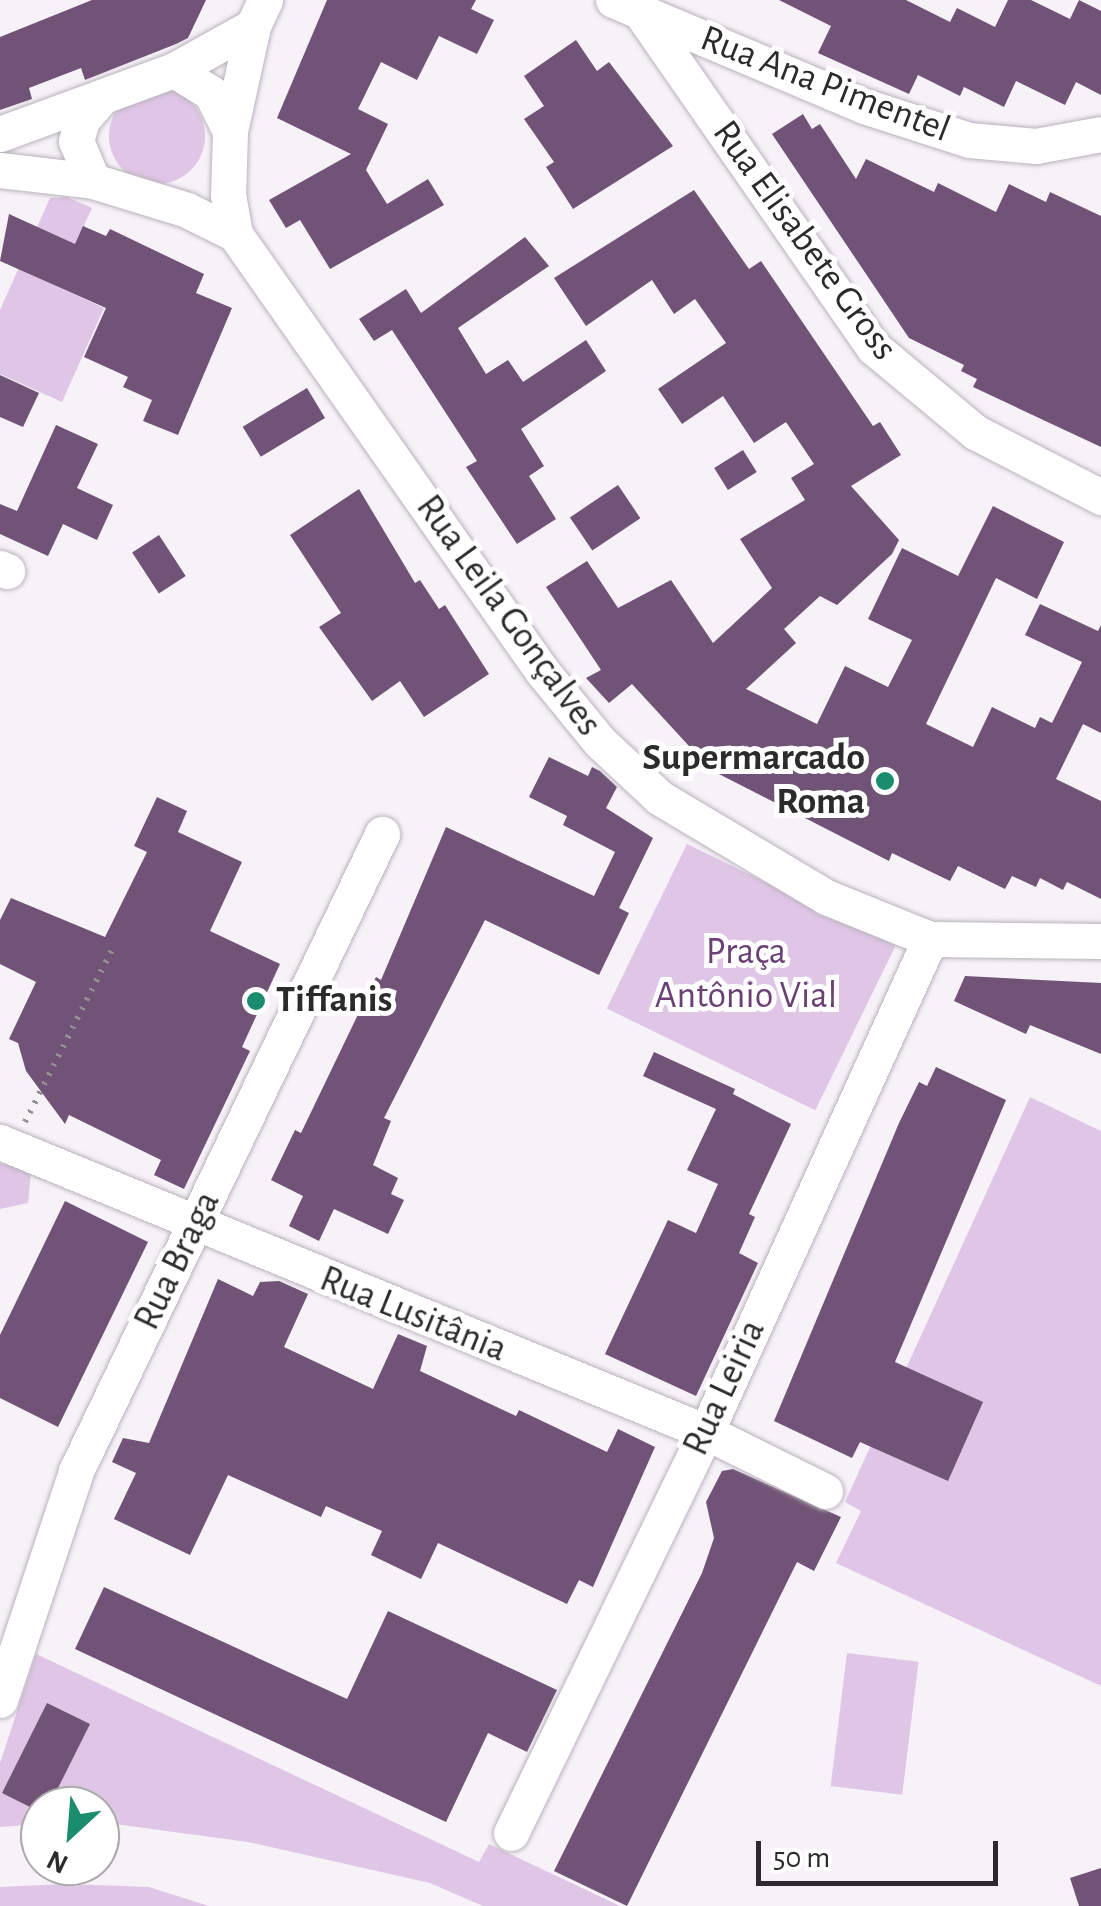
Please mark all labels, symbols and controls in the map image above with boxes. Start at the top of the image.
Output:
street label: Rua Ana Pimentel [694,16,956,154]
street label: Rua Elisabete Gross [702,112,906,370]
street label: Rua Leila Gonçalves [405,487,611,745]
place label: Supermarcado Roma [642,736,865,826]
marker: Supermarcado Roma [874,770,896,792]
park label: Praça Antônio Vial [655,930,837,1019]
place label: Tiffanis [276,978,392,1024]
marker: Tiffanis [245,990,267,1012]
street label: Rua Braga [125,1184,231,1338]
street label: Rua Lusitânia [313,1257,513,1373]
street label: Rua Leiria [674,1313,776,1463]
north arrow [20,1786,120,1886]
scale bar [761,1821,1004,1883]
text: 50 m [773,1843,830,1873]
text: N [43,1844,73,1878]

